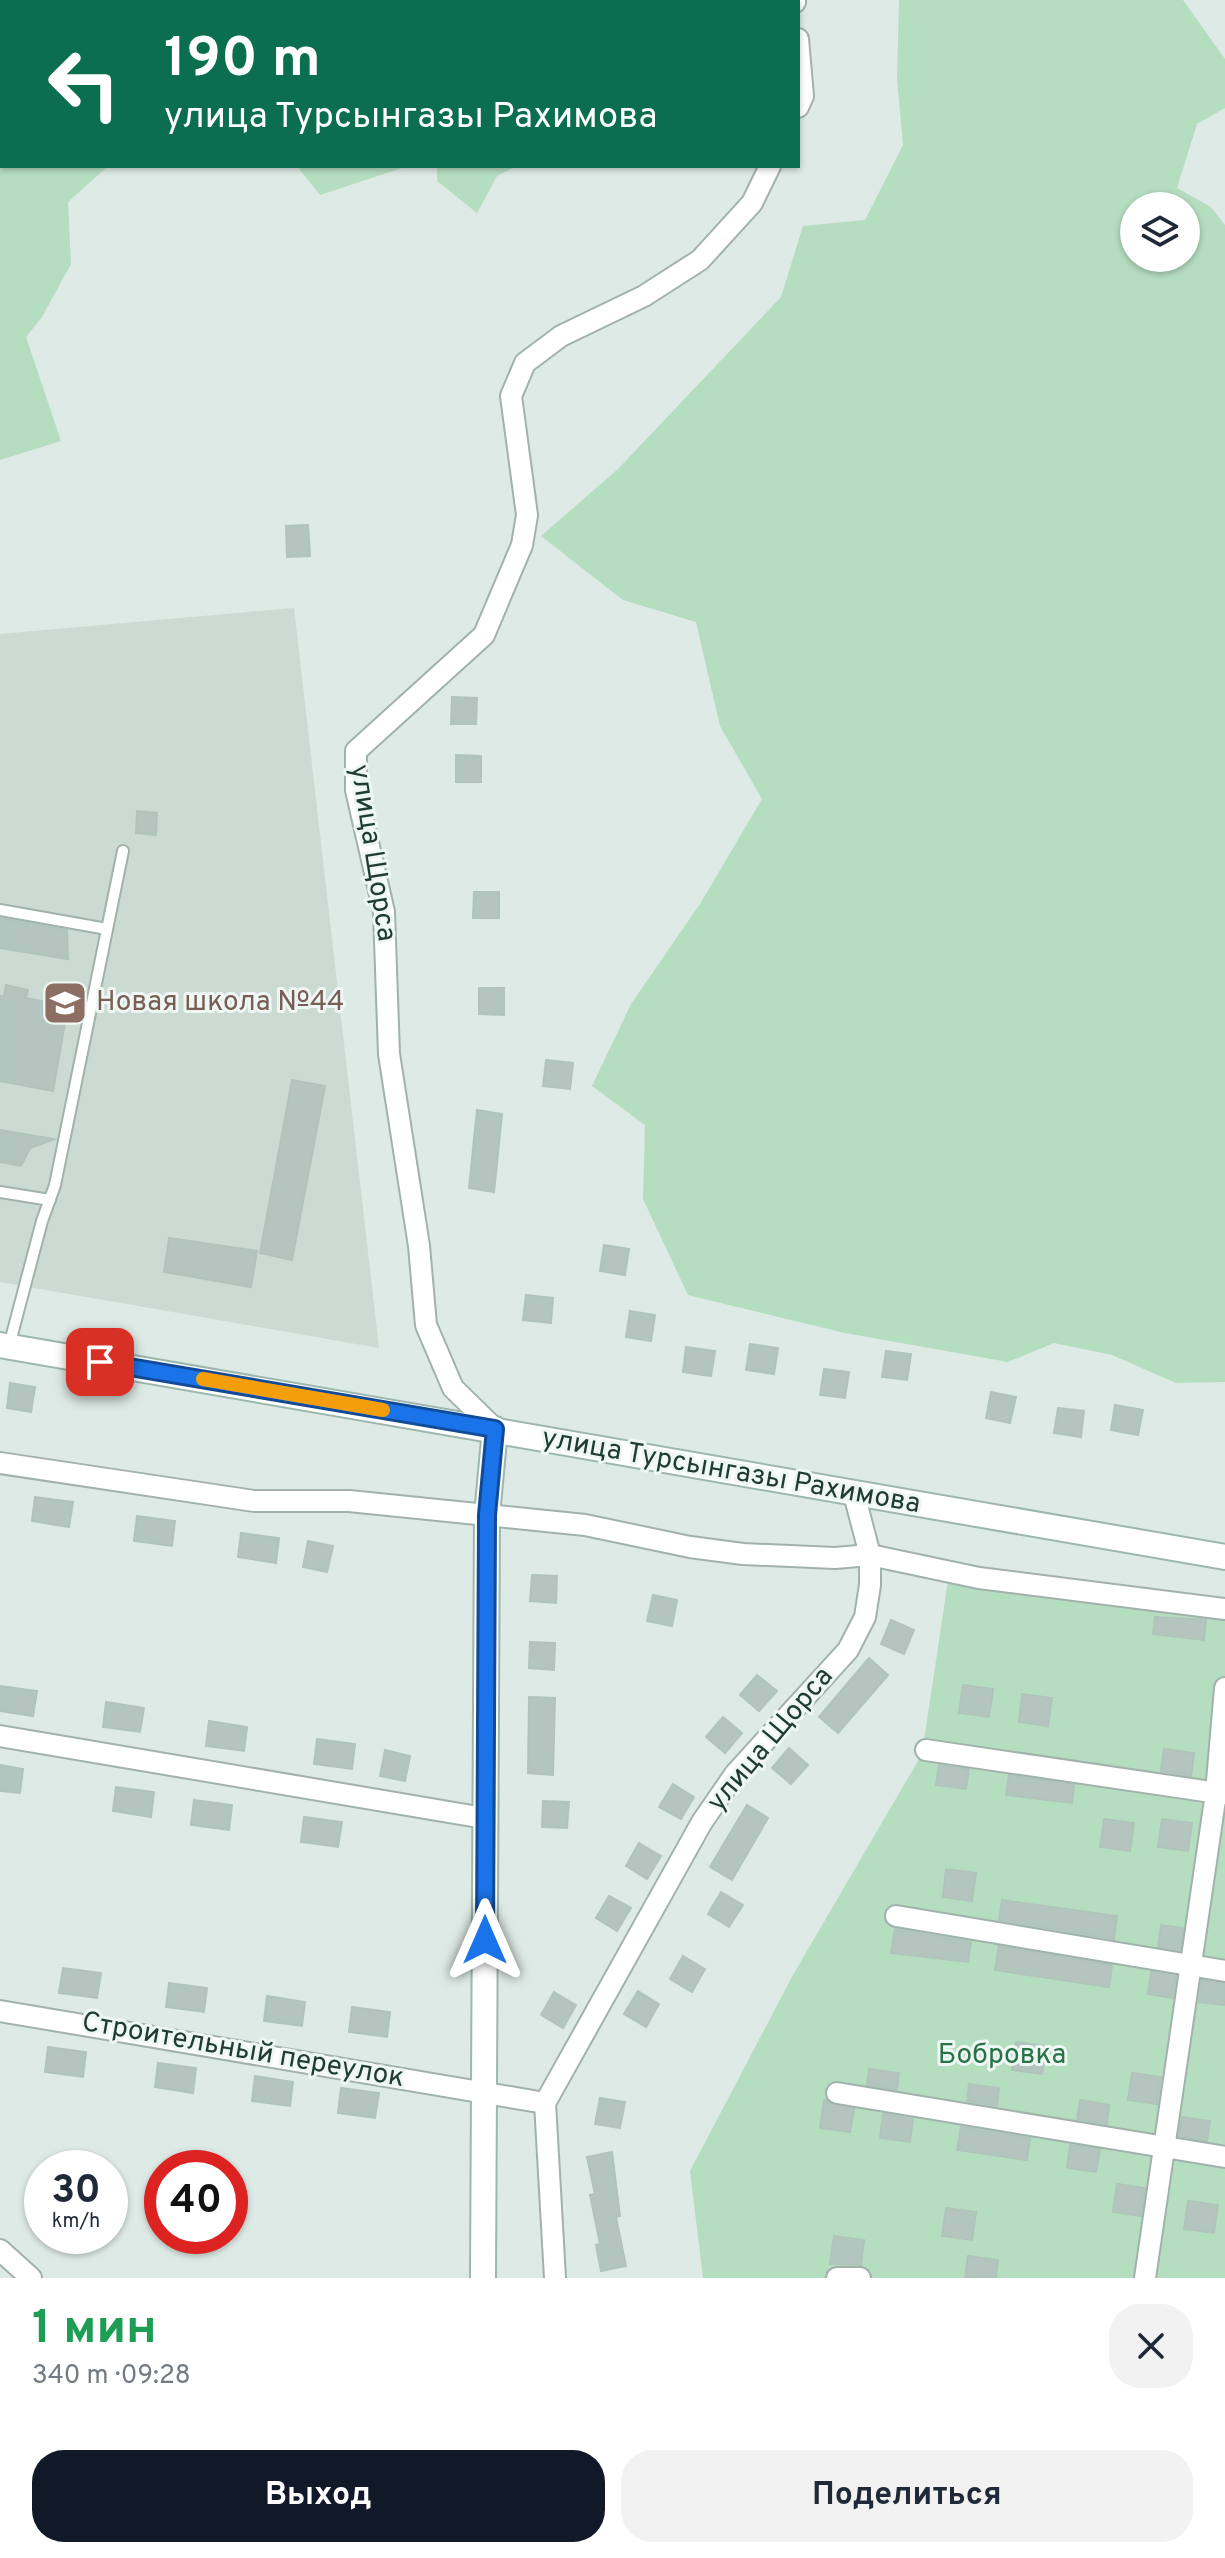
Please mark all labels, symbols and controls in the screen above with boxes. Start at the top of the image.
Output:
text: 190 m [164,26,321,96]
icon: left [32,32,136,136]
text: улица Турсынгазы Рахимова [164,95,657,141]
map controls [1120,192,1200,272]
button: layers [1120,192,1200,272]
street label: улица Щорса [340,762,404,944]
school or university icon: Новая школа №44 [41,979,89,1027]
place label: Новая школа №44 [96,985,345,1021]
pin [66,1328,134,1396]
icon: arrive [78,1340,122,1384]
street label: улица Турсынгазы Рахимова [539,1421,923,1523]
street label: улица Щорса [700,1660,842,1820]
position arrow [443,1898,527,1982]
street label: Строительный переулок [79,2005,407,2097]
park label: Бобровка [938,2038,1066,2074]
speed limit sign: 40 [144,2150,248,2254]
text: 30 [51,2167,101,2217]
text: km/h [52,2209,100,2235]
text: 1 мин [32,2300,157,2360]
button: close [1109,2304,1193,2388]
text: 340 m · 09:28 [32,2360,191,2393]
button: Выход [32,2450,605,2542]
button: Поделиться [621,2450,1193,2542]

